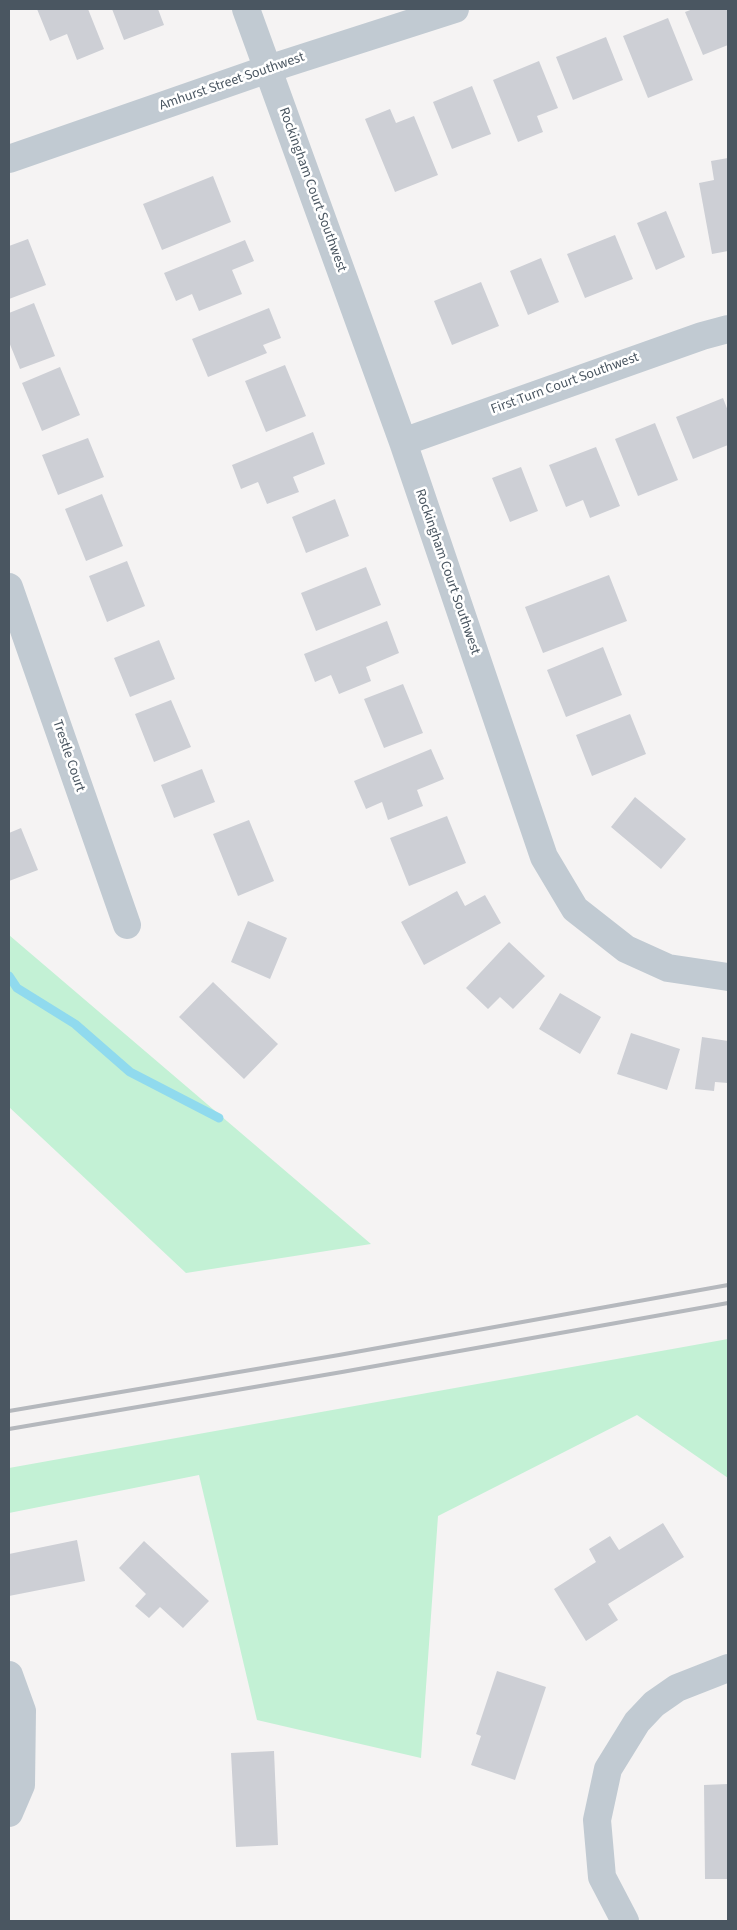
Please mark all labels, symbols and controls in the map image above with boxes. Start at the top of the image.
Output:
street label: Amhurst Street Southwest [157,49,307,115]
street label: Rockingham Court Southwest [274,105,350,275]
street label: First Turn Court Southwest [489,349,641,419]
street label: Rockingham Court Southwest [411,487,483,657]
street label: Trestle Court [48,718,88,794]

